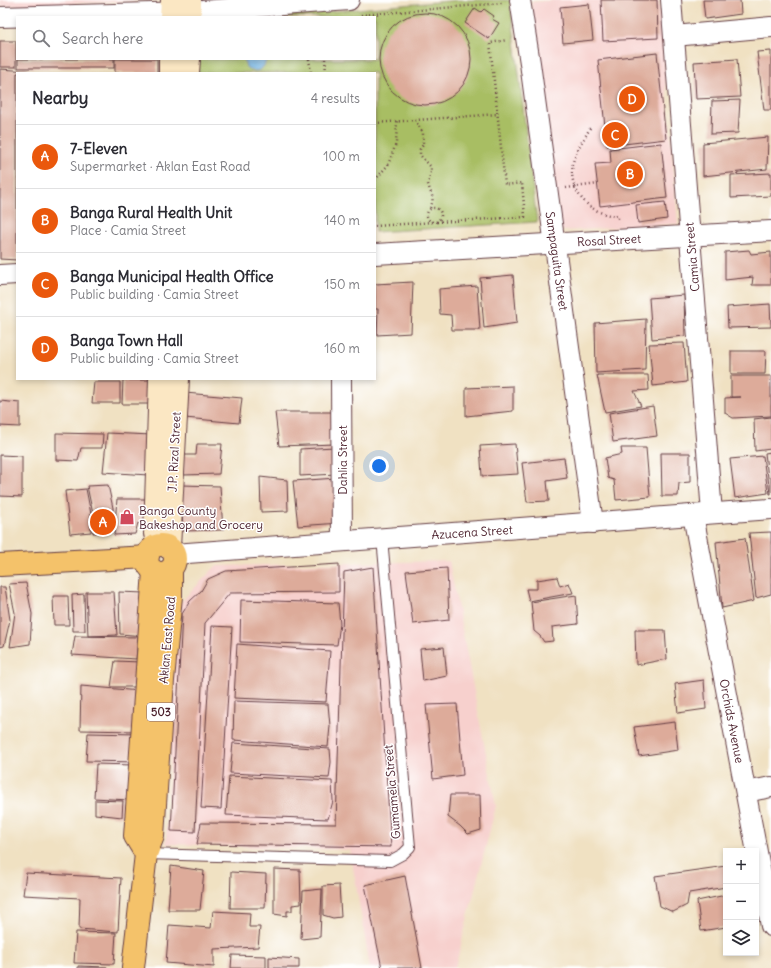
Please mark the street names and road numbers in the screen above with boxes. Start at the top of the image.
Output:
street label: Sampaguita Street [543,211,571,311]
street label: Camia Street [681,222,703,292]
street label: Rosal Street [577,231,641,249]
street label: J.P. Rizal Street [164,411,184,493]
street label: Dahlia Street [335,425,350,495]
street label: Azucena Street [431,522,513,542]
street label: Aklan East Road [156,596,178,684]
street label: Orchids Avenue [716,678,748,764]
road number: 503 [147,703,175,721]
street label: Gumamela Street [380,744,404,840]

